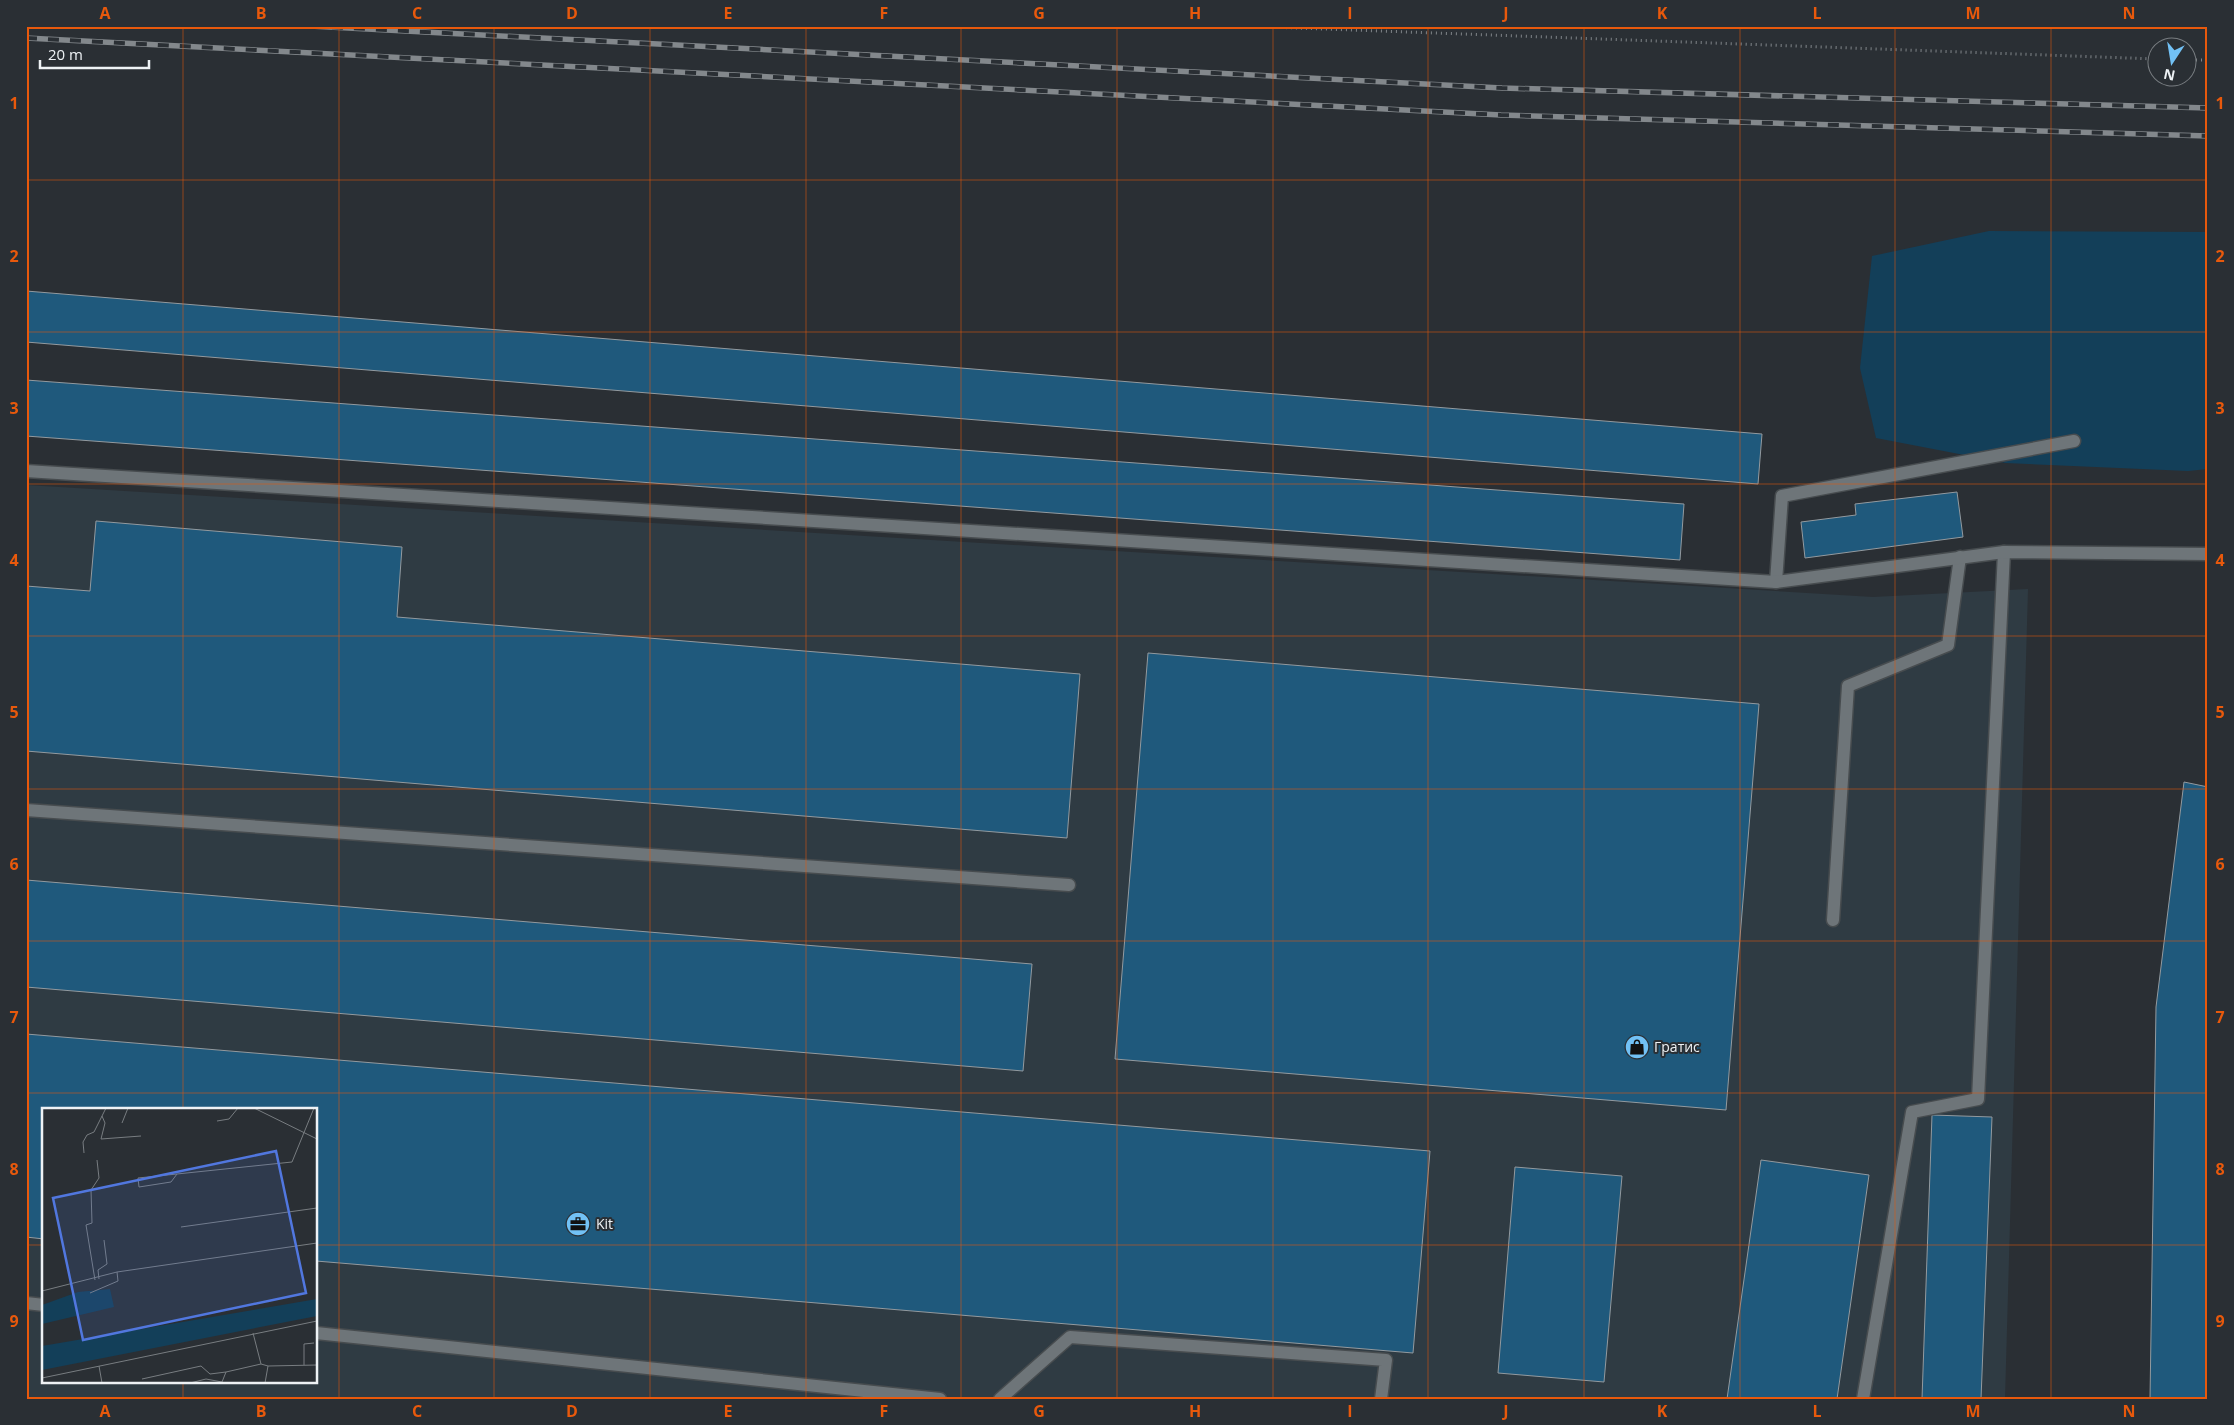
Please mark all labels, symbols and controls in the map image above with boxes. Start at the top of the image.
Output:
text: A [99,2,111,24]
text: B [256,2,266,24]
text: C [412,2,422,24]
text: D [566,2,578,24]
text: E [724,2,733,24]
text: F [880,2,888,24]
text: G [1033,2,1045,24]
text: H [1189,2,1201,24]
text: I [1347,2,1353,24]
text: J [1501,2,1509,24]
text: K [1657,2,1668,24]
text: L [1812,2,1822,24]
text: M [1965,2,1981,24]
text: N [2122,2,2136,24]
scale bar [40,38,149,70]
north arrow [2146,38,2196,88]
text: 20 m [48,44,83,64]
text: N [2162,65,2177,86]
text: 1 [9,92,19,114]
text: 1 [2215,92,2225,114]
text: 2 [9,245,19,267]
text: 2 [2215,245,2225,267]
text: 3 [9,397,19,419]
text: 3 [2215,397,2225,419]
text: 4 [9,549,19,571]
text: 4 [2215,549,2225,571]
text: 5 [9,701,19,723]
text: 5 [2215,701,2225,723]
text: 6 [9,853,19,875]
text: 6 [2215,853,2225,875]
text: 7 [9,1006,19,1028]
text: 7 [2215,1006,2225,1028]
shop icon: Гратис [1624,1034,1650,1060]
place label: Гратис [1654,1037,1700,1056]
inset map [42,1108,318,1382]
text: 8 [9,1158,19,1180]
text: 8 [2215,1158,2225,1180]
office icon: Kit [565,1211,591,1237]
place label: Kit [596,1214,613,1233]
text: 9 [9,1310,19,1332]
text: 9 [2215,1310,2225,1332]
text: A [99,1400,111,1422]
text: B [256,1400,266,1422]
text: C [412,1400,422,1422]
text: D [566,1400,578,1422]
text: E [724,1400,733,1422]
text: F [880,1400,888,1422]
text: G [1033,1400,1045,1422]
text: H [1189,1400,1201,1422]
text: I [1347,1400,1353,1422]
text: J [1501,1400,1509,1422]
text: K [1657,1400,1668,1422]
text: L [1812,1400,1822,1422]
text: M [1965,1400,1981,1422]
text: N [2122,1400,2136,1422]

